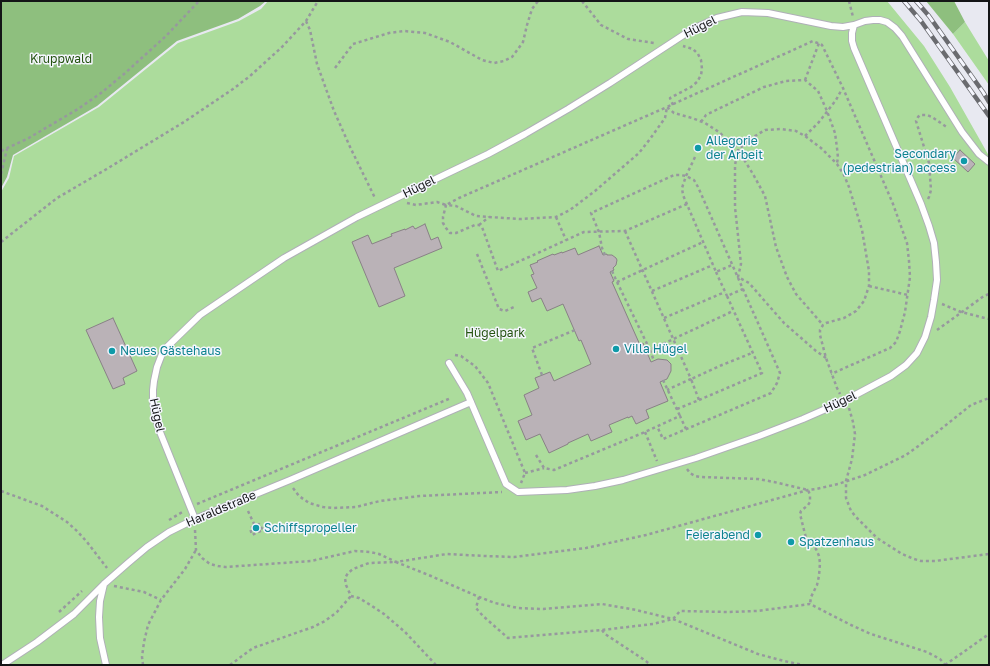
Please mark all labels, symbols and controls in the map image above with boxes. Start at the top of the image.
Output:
street label: Hügel [681,13,719,41]
park label: Kruppwald [30,52,92,66]
place label: Allegorie der Arbeit [706,134,763,162]
marker: Allegorie der Arbeit [693,143,703,153]
place label: Secondary (pedestrian) access [842,147,956,175]
marker: Secondary (pedestrian) access [959,156,969,166]
street label: Hügel [400,173,438,201]
park label: Hügelpark [465,326,525,340]
place label: Villa Hügel [624,342,687,356]
place label: Neues Gästehaus [120,344,221,358]
marker: Villa Hügel [611,344,621,354]
marker: Neues Gästehaus [107,346,117,356]
street label: Hügel [821,388,859,416]
street label: Hügel [146,397,168,433]
street label: Haraldstraße [184,488,258,530]
place label: Schiffspropeller [264,521,357,535]
marker: Schiffspropeller [251,523,261,533]
place label: Feierabend [685,528,750,542]
marker: Feierabend [753,530,763,540]
place label: Spatzenhaus [799,535,874,549]
marker: Spatzenhaus [786,537,796,547]

